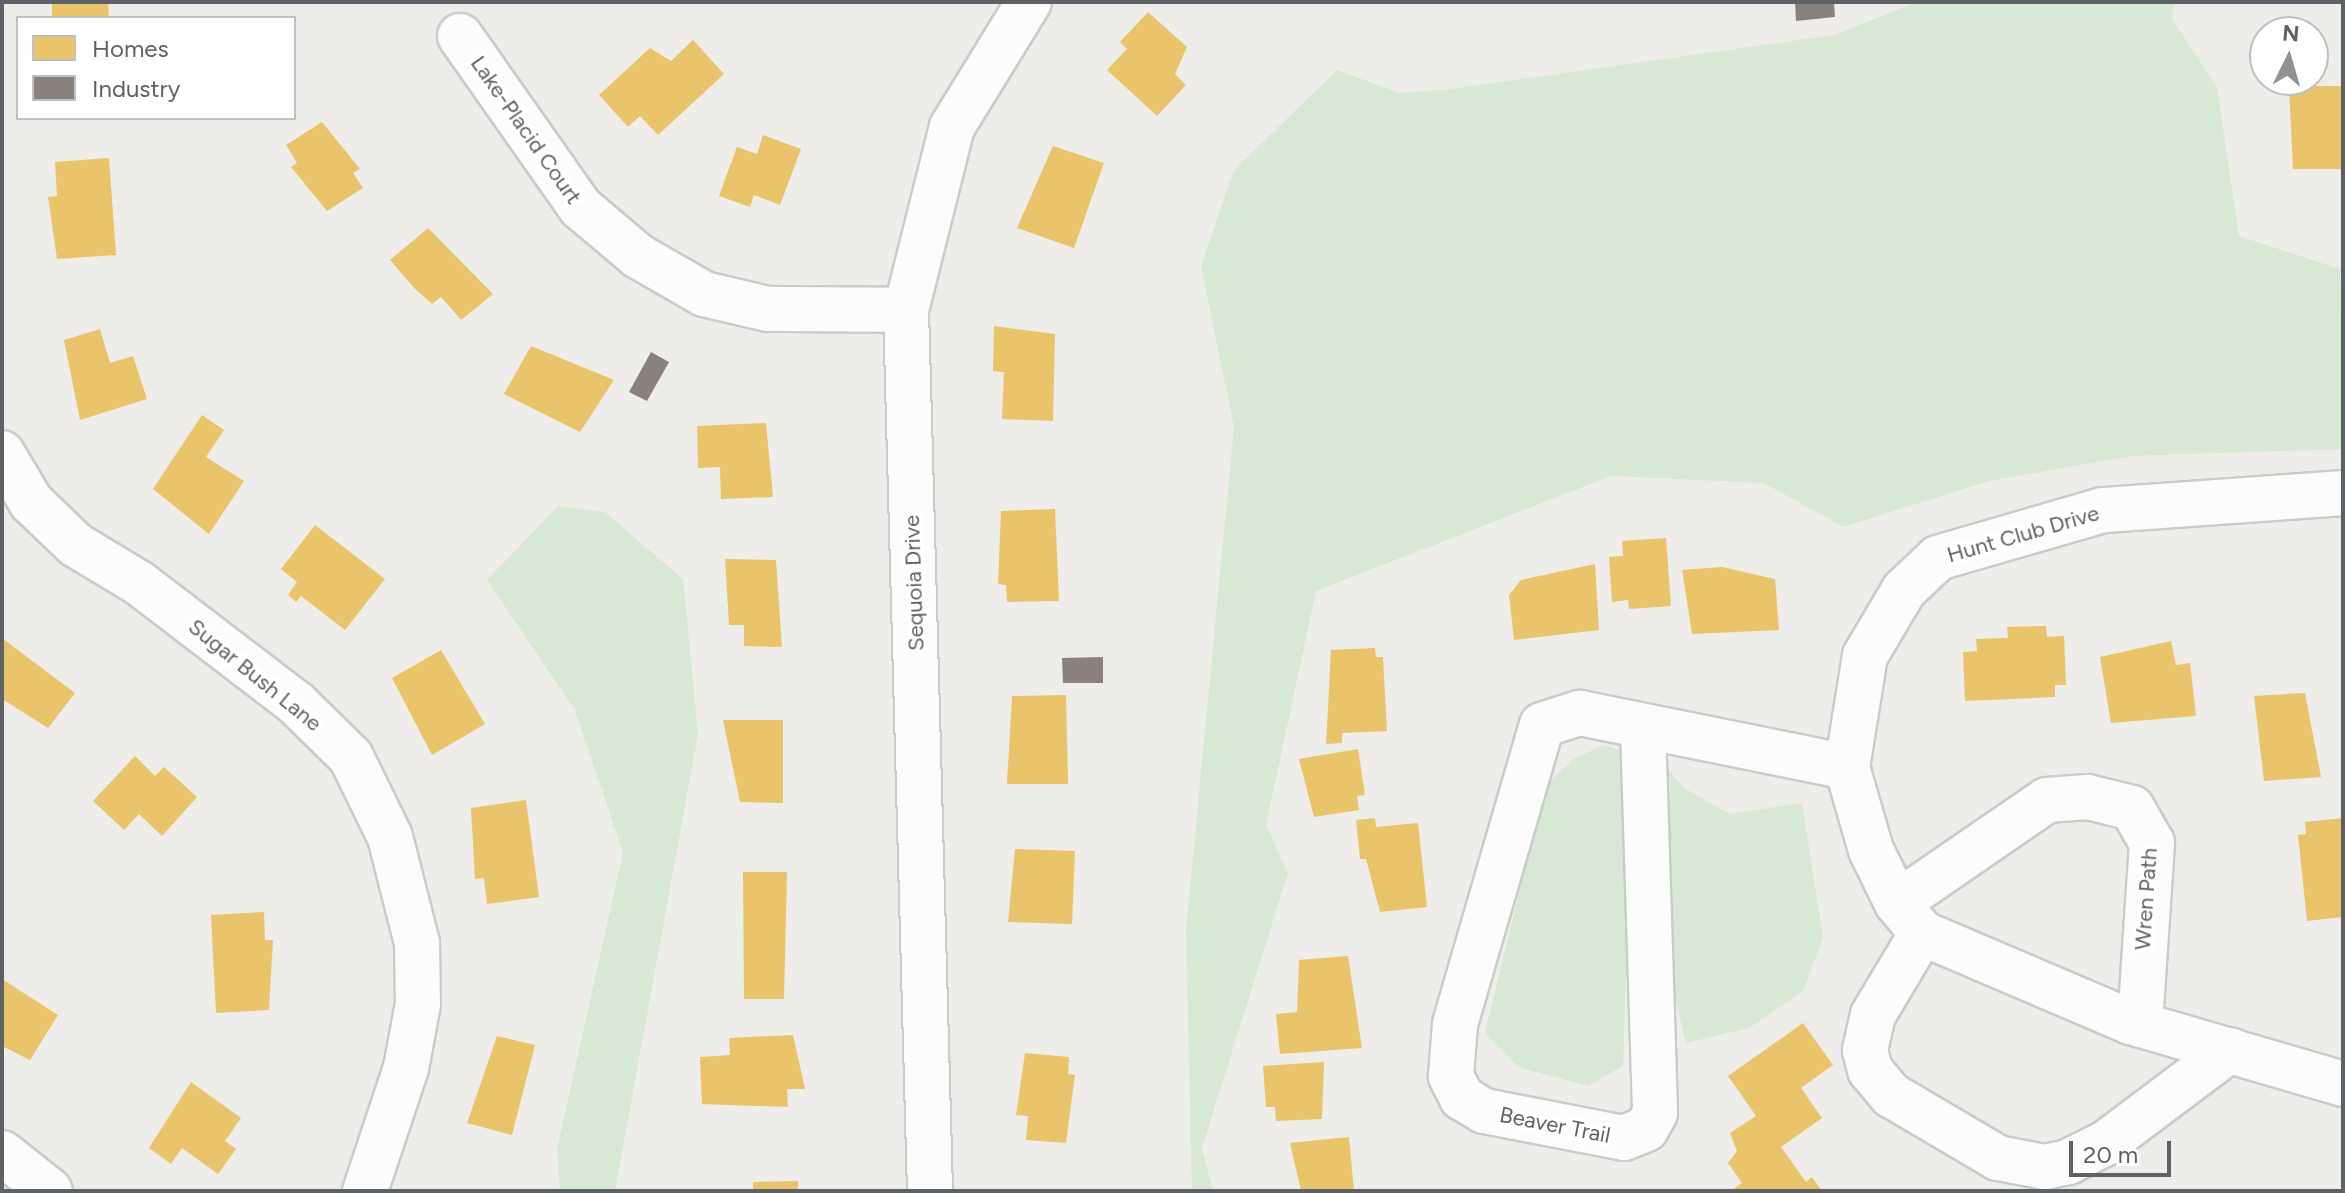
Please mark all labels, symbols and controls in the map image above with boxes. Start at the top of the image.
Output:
legend [16,16,296,120]
north arrow [2249,16,2329,96]
text: N [2281,19,2301,48]
text: Homes [92,34,169,63]
street label: Lake-Placid Court [465,51,587,209]
text: Industry [92,74,180,103]
street label: Hunt Club Drive [1944,500,2102,568]
street label: Sequoia Drive [898,515,930,651]
street label: Sugar Bush Lane [183,613,327,737]
street label: Wren Path [2129,847,2163,951]
street label: Beaver Trail [1497,1101,1613,1149]
scale bar [2073,1125,2175,1175]
text: 20 m [2083,1140,2138,1169]

